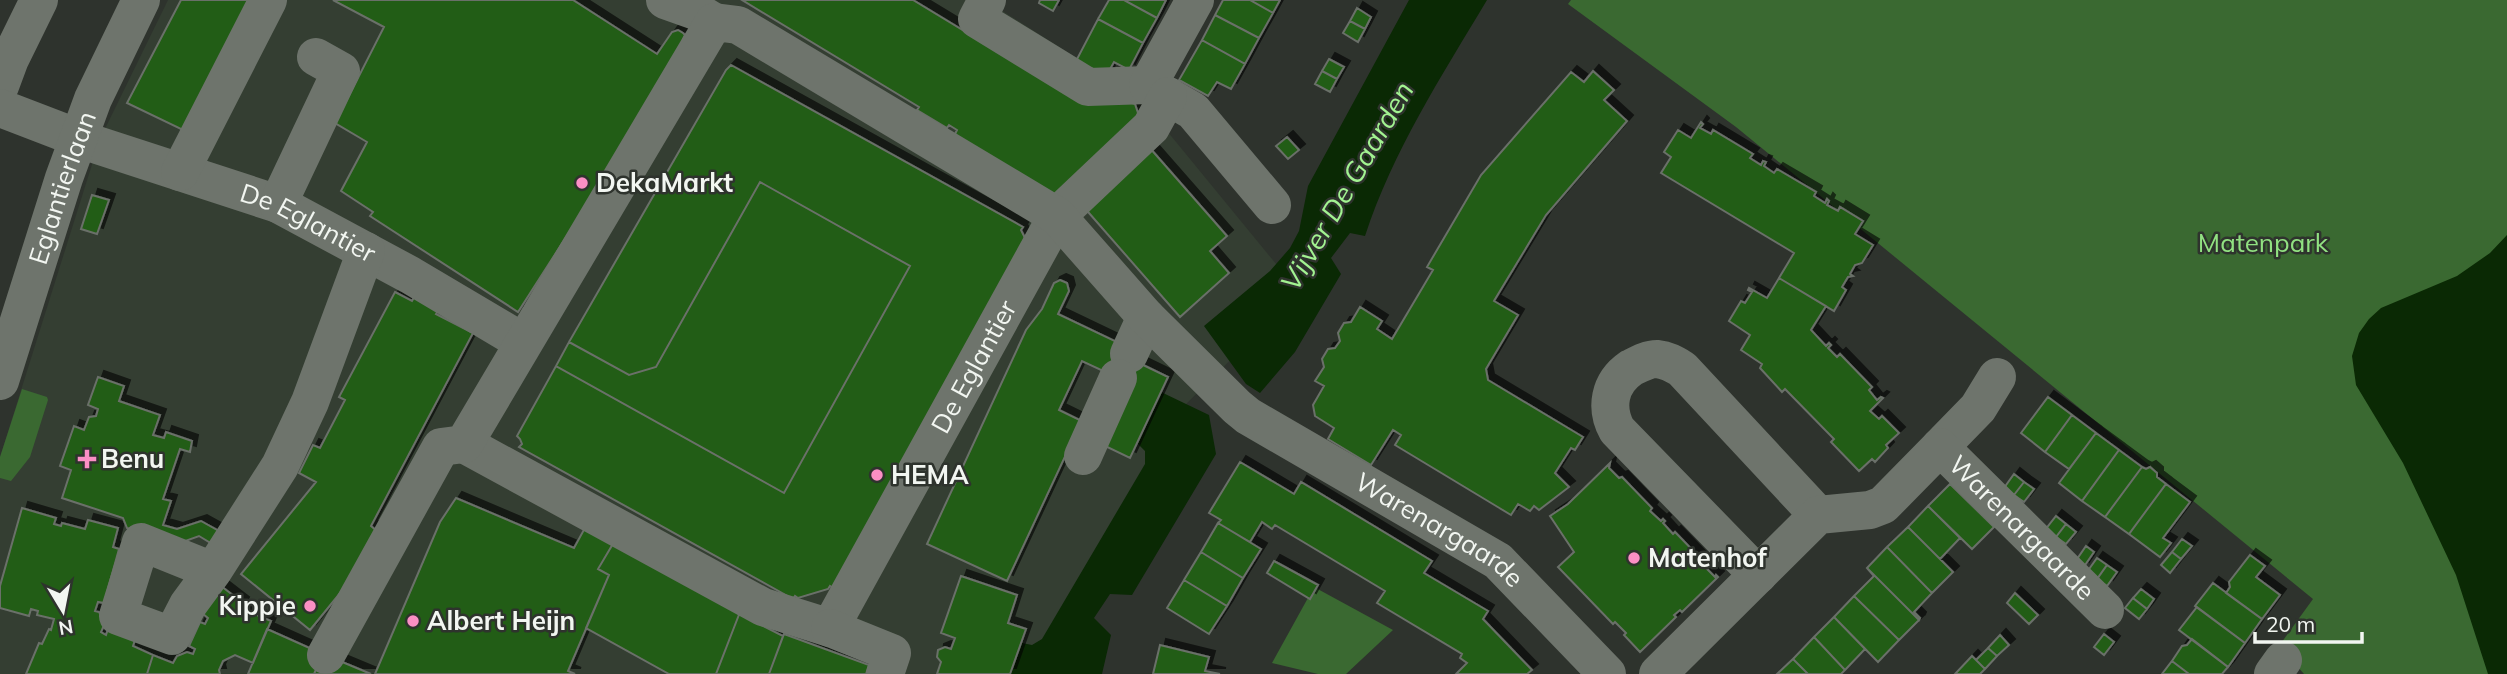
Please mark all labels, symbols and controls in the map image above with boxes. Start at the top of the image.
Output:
water label: Vijver De Gaarden [1272,75,1421,297]
street label: Eglantierlaan [21,107,103,268]
place label: DekaMarkt [596,166,733,199]
marker: DekaMarkt [574,175,590,191]
street label: De Eglantier [236,176,382,270]
park label: Matenpark [2198,226,2329,259]
street label: De Eglantier [924,294,1024,439]
place label: Benu [101,442,164,475]
street label: Warenargaarde [1942,448,2102,607]
marker: Benu [79,451,95,467]
place label: HEMA [891,458,969,491]
street label: Warenargaarde [1349,465,1531,594]
marker: HEMA [869,467,885,483]
place label: Matenhof [1648,541,1767,574]
marker: Matenhof [1626,550,1642,566]
north arrow [28,576,98,646]
place label: Kippie [219,589,296,622]
marker: Kippie [302,598,318,614]
scale bar [2255,600,2362,644]
place label: Albert Heijn [427,604,575,637]
text: 20 m [2266,611,2315,637]
marker: Albert Heijn [405,613,421,629]
text: N [57,615,75,641]

